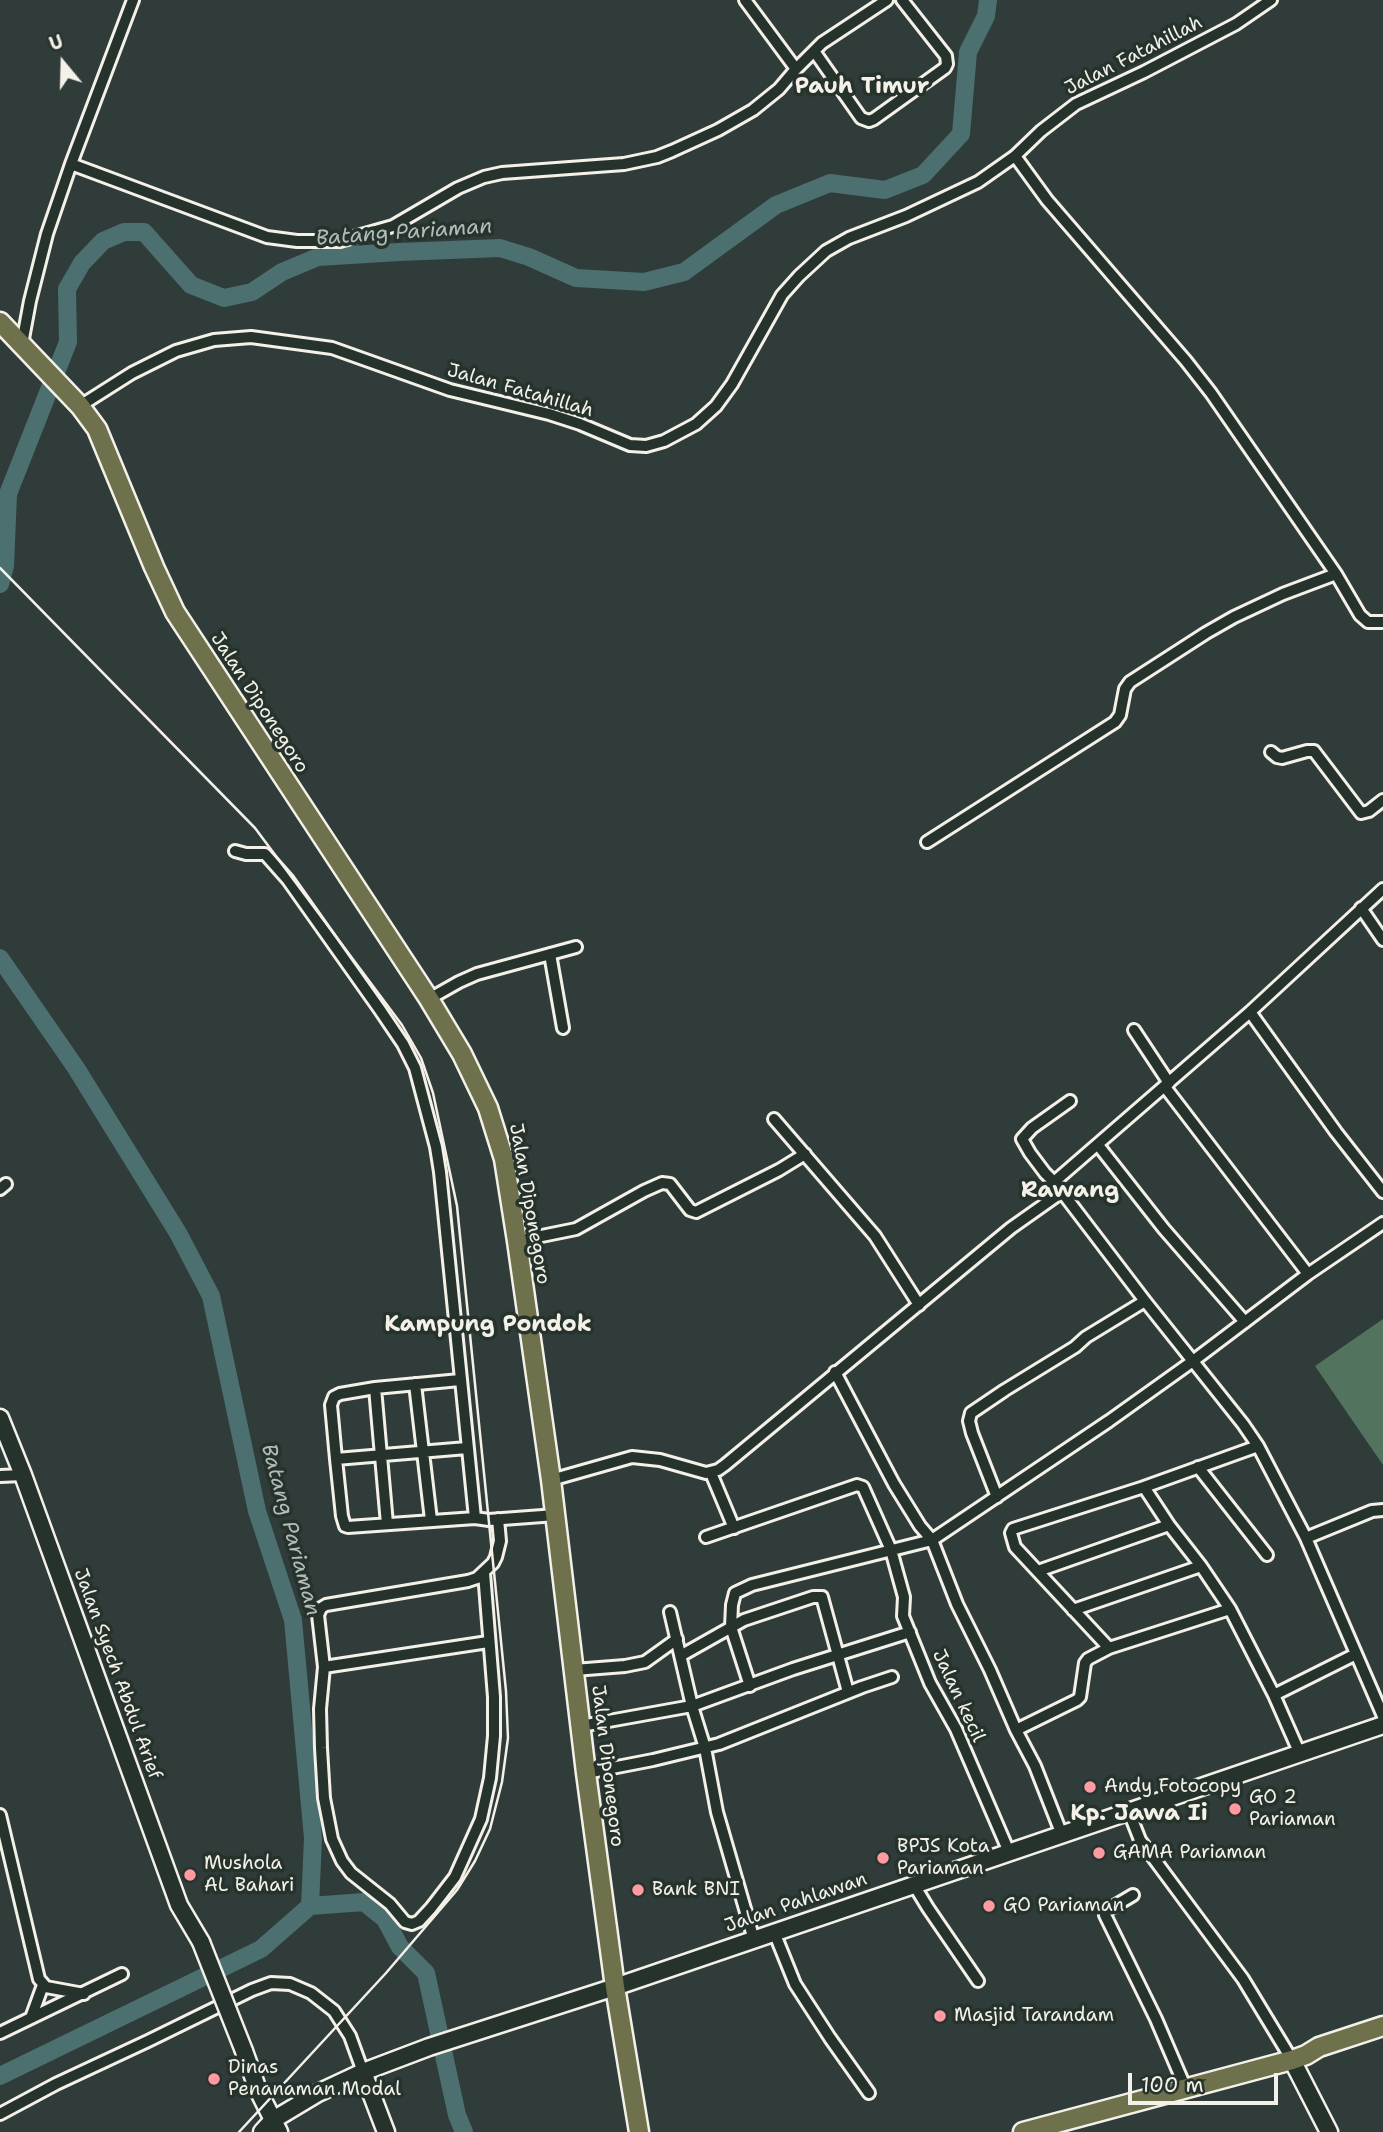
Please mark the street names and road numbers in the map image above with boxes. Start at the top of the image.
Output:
street label: Jalan Fatahillah [1061,12,1207,100]
street label: Jalan Fatahillah [444,359,596,423]
street label: Jalan Diponegoro [205,628,313,778]
street label: Jalan Diponegoro [504,1122,554,1286]
street label: Jalan Syech Abdul Arief [68,1566,166,1782]
street label: Jalan kecil [927,1646,989,1746]
street label: Jalan Diponegoro [586,1684,628,1848]
street label: Jalan Pahlawan [722,1868,870,1938]

